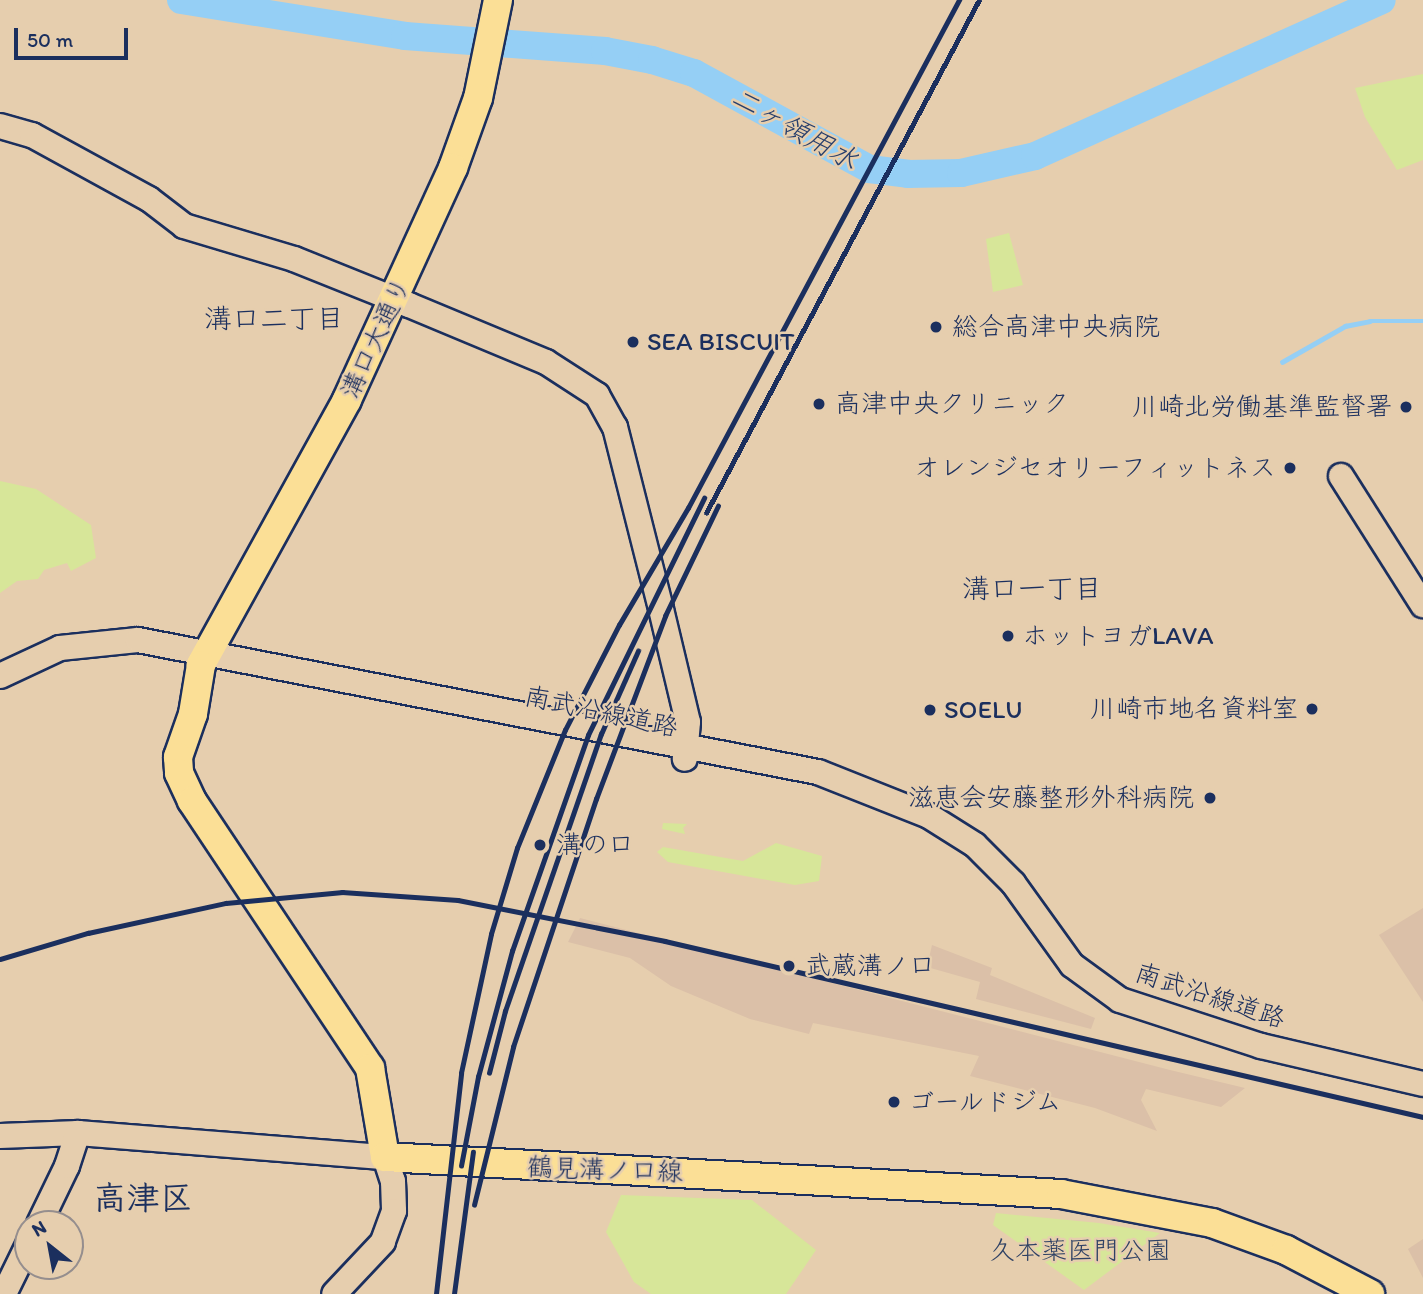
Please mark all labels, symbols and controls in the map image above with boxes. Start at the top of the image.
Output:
scale bar [18,14,131,58]
text: 50 m [27,27,73,52]
water label: 二ヶ領用水 [726,79,864,177]
street label: 溝口大通り [334,272,418,404]
district label: 溝口二丁目 [204,301,344,335]
place label: 総合高津中央病院 [952,311,1160,343]
marker: 総合高津中央病院 [926,317,946,337]
place label: SEA BISCUIT [647,326,798,358]
marker: SEA BISCUIT [625,334,641,350]
place label: 高津中央クリニック [835,388,1069,420]
place label: 川崎北労働基準監督署 [1132,391,1392,423]
marker: 高津中央クリニック [809,394,829,414]
marker: 川崎北労働基準監督署 [1398,399,1414,415]
place label: オレンジセオリーフィットネス [912,452,1276,484]
marker: オレンジセオリーフィットネス [1282,460,1298,476]
district label: 溝口一丁目 [962,571,1102,605]
place label: ホットヨガLAVA [1022,620,1214,652]
marker: ホットヨガLAVA [1000,628,1016,644]
street label: 南武沿線道路 [521,681,681,743]
place label: 川崎市地名資料室 [1090,693,1298,725]
place label: SOELU [944,694,1022,726]
marker: 川崎市地名資料室 [1304,701,1320,717]
marker: SOELU [922,702,938,718]
place label: 滋恵会安藤整形外科病院 [908,782,1194,814]
marker: 滋恵会安藤整形外科病院 [1200,788,1220,808]
place label: 溝の口 [556,829,634,861]
marker: 溝の口 [530,835,550,855]
place label: 武蔵溝ノ口 [805,950,935,982]
marker: 武蔵溝ノ口 [779,956,799,976]
street label: 南武沿線道路 [1131,957,1289,1035]
place label: ゴールドジム [908,1086,1064,1118]
marker: ゴールドジム [886,1094,902,1110]
street label: 鶴見溝ノ口線 [527,1152,683,1188]
district label: 高津区 [94,1178,192,1218]
north arrow [14,1210,84,1280]
text: N [28,1215,50,1241]
park label: 久本薬医門公園 [989,1235,1171,1267]

